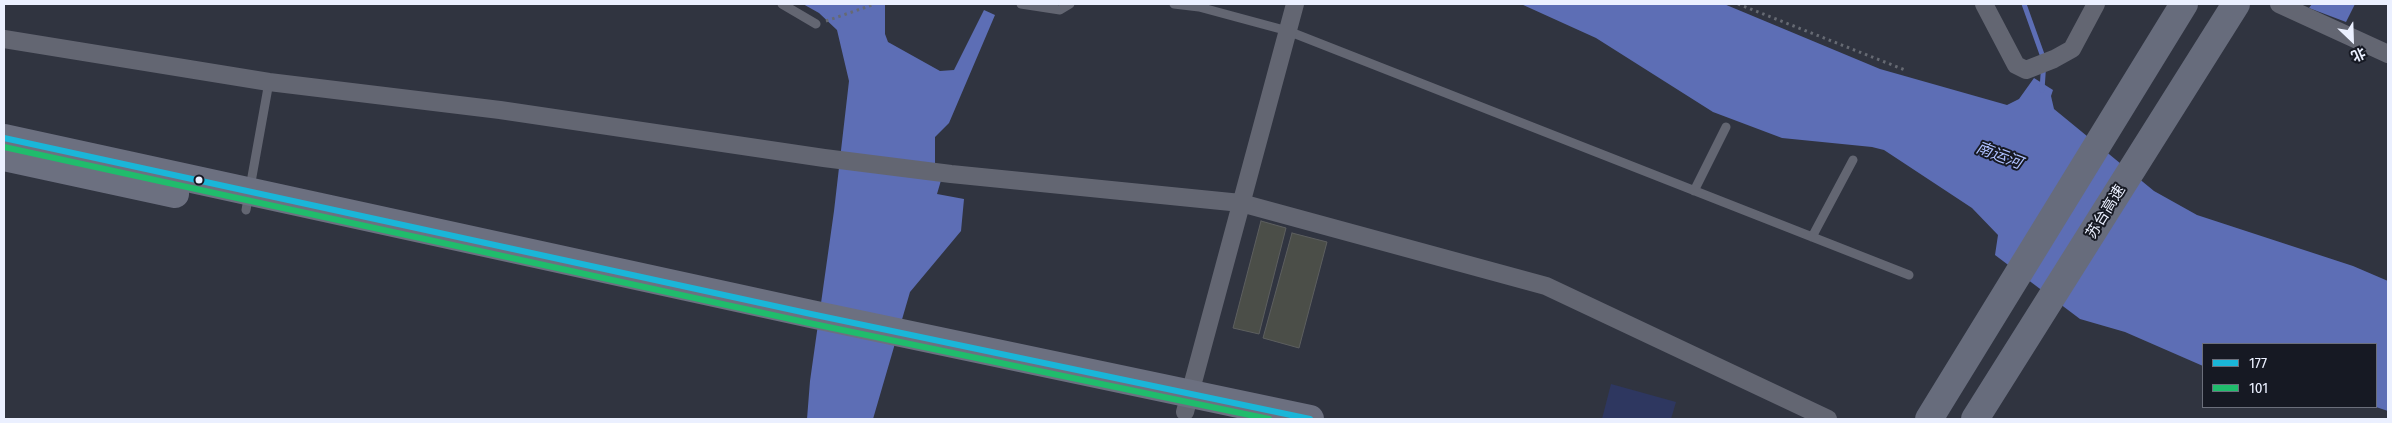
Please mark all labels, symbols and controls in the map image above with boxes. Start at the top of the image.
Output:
north arrow [2327,15,2377,65]
text: 北 [2348,44,2368,65]
water label: 南运河 [1973,138,2025,174]
unlabelled marker [194,175,204,185]
street label: 苏台高速 [2082,182,2130,242]
legend [2202,343,2377,408]
text: 177 [2249,354,2267,372]
text: 101 [2249,379,2268,397]

